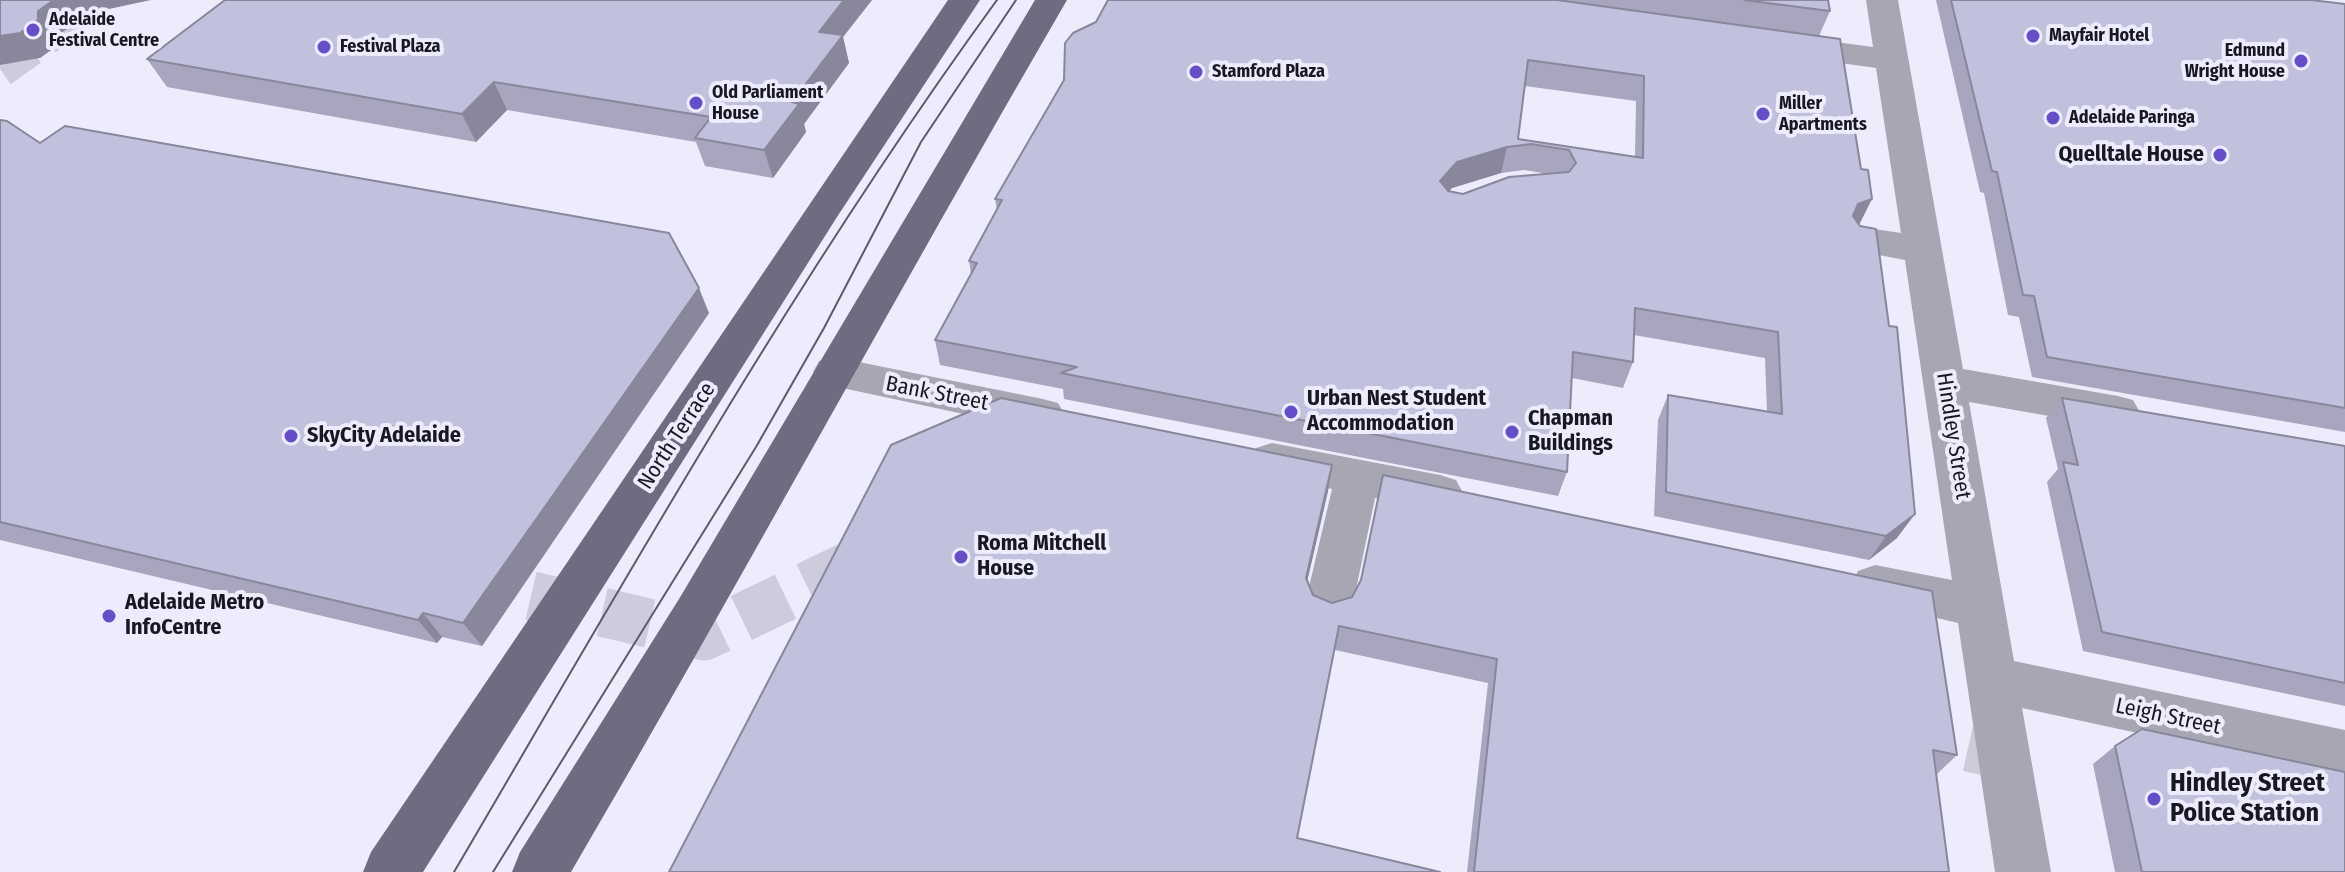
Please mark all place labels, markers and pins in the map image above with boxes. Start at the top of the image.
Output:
place label: Adelaide Festival Centre [49,9,159,52]
marker: Adelaide Festival Centre [24,21,42,39]
place label: Mayfair Hotel [2049,25,2149,47]
marker: Mayfair Hotel [2024,27,2042,45]
place label: Festival Plaza [340,36,441,58]
marker: Festival Plaza [315,38,333,56]
place label: Edmund Wright House [2185,40,2285,82]
marker: Edmund Wright House [2292,52,2310,70]
place label: Stamford Plaza [1212,61,1325,83]
marker: Stamford Plaza [1187,63,1205,81]
place label: Old Parliament House [712,82,823,124]
place label: Miller Apartments [1779,93,1867,136]
marker: Old Parliament House [687,94,705,112]
marker: Miller Apartments [1754,105,1772,123]
place label: Adelaide Paringa [2069,107,2195,129]
marker: Adelaide Paringa [2044,109,2062,127]
place label: Quelltale House [2058,142,2204,168]
marker: Quelltale House [2211,146,2229,164]
place label: Urban Nest Student Accommodation [1307,386,1486,438]
marker: Urban Nest Student Accommodation [1282,403,1300,421]
place label: Chapman Buildings [1528,406,1613,458]
place label: SkyCity Adelaide [307,423,461,449]
marker: Chapman Buildings [1503,423,1521,441]
marker: SkyCity Adelaide [282,427,300,445]
place label: Roma Mitchell House [977,531,1106,582]
marker: Roma Mitchell House [952,548,970,566]
place label: Adelaide Metro InfoCentre [125,590,264,642]
marker: Adelaide Metro InfoCentre [100,607,118,625]
place label: Hindley Street Police Station [2170,768,2325,830]
marker: Hindley Street Police Station [2145,790,2163,808]

